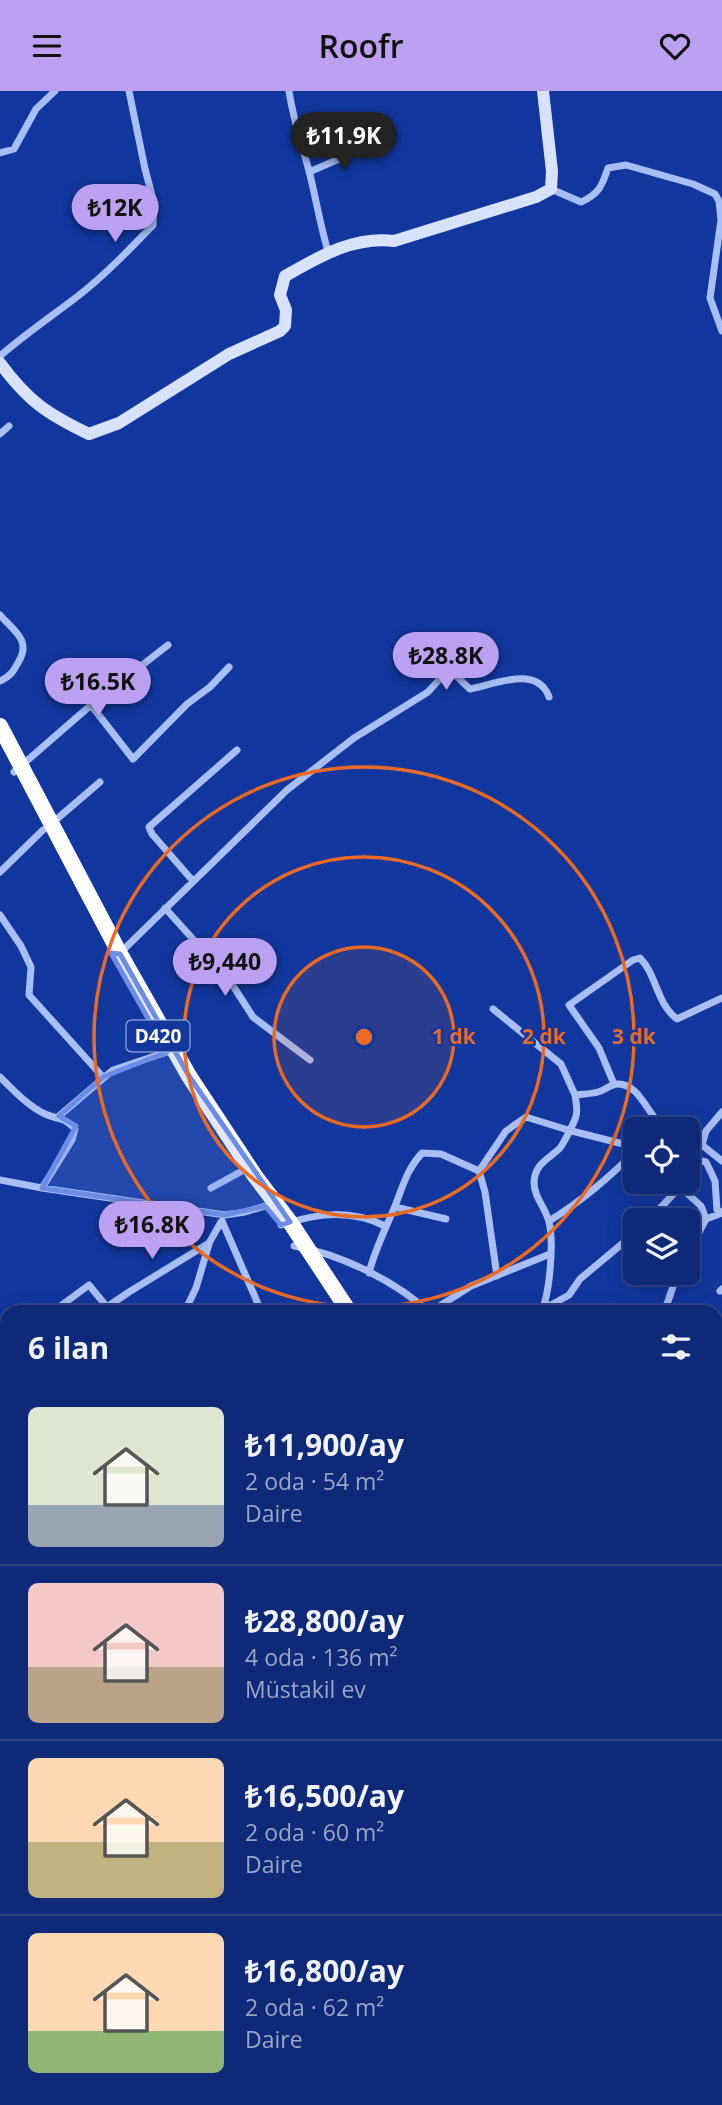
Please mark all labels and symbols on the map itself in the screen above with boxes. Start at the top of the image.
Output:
pin: ₺11.9K [287,113,401,172]
pin: ₺12K [74,185,156,244]
pin: ₺28.8K [389,633,503,692]
pin: ₺16.5K [41,659,155,718]
pin: ₺9,440 [168,939,282,998]
road number: D420 [127,1021,190,1051]
text: 1 dk [432,1022,477,1050]
text: 2 dk [522,1022,567,1050]
text: 3 dk [612,1022,657,1050]
centre of rings [352,1025,376,1049]
pin: ₺16.8K [95,1201,209,1261]

